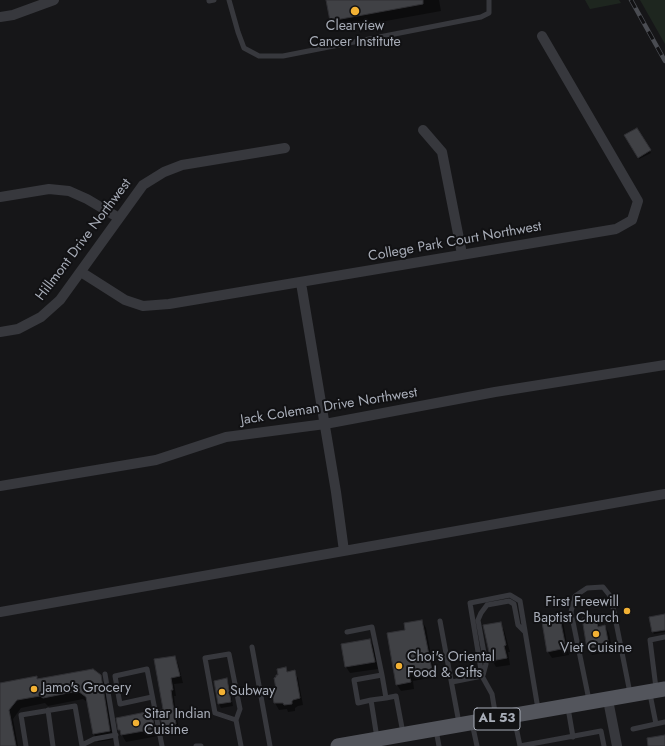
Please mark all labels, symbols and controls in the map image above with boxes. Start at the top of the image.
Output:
marker: Clearview Cancer Institute [349,5,361,17]
place label: Clearview Cancer Institute [309,19,401,52]
street label: Hillmont Drive Northwest [33,176,135,304]
street label: College Park Court Northwest [367,218,543,266]
street label: Jack Coleman Drive Northwest [239,385,419,429]
place label: First Freewill Baptist Church [533,595,619,628]
marker: First Freewill Baptist Church [622,606,632,616]
marker: Viet Cuisine [591,629,601,639]
place label: Viet Cuisine [560,641,632,657]
place label: Choi's Oriental Food & Gifts [407,650,495,682]
marker: Choi's Oriental Food & Gifts [394,661,404,671]
place label: Jamo's Grocery [42,681,131,697]
marker: Jamo's Grocery [29,684,39,694]
place label: Subway [230,684,275,700]
marker: Subway [217,687,227,697]
place label: Sitar Indian Cuisine [144,707,211,740]
road number: AL 53 [474,708,520,730]
marker: Sitar Indian Cuisine [131,718,141,728]

